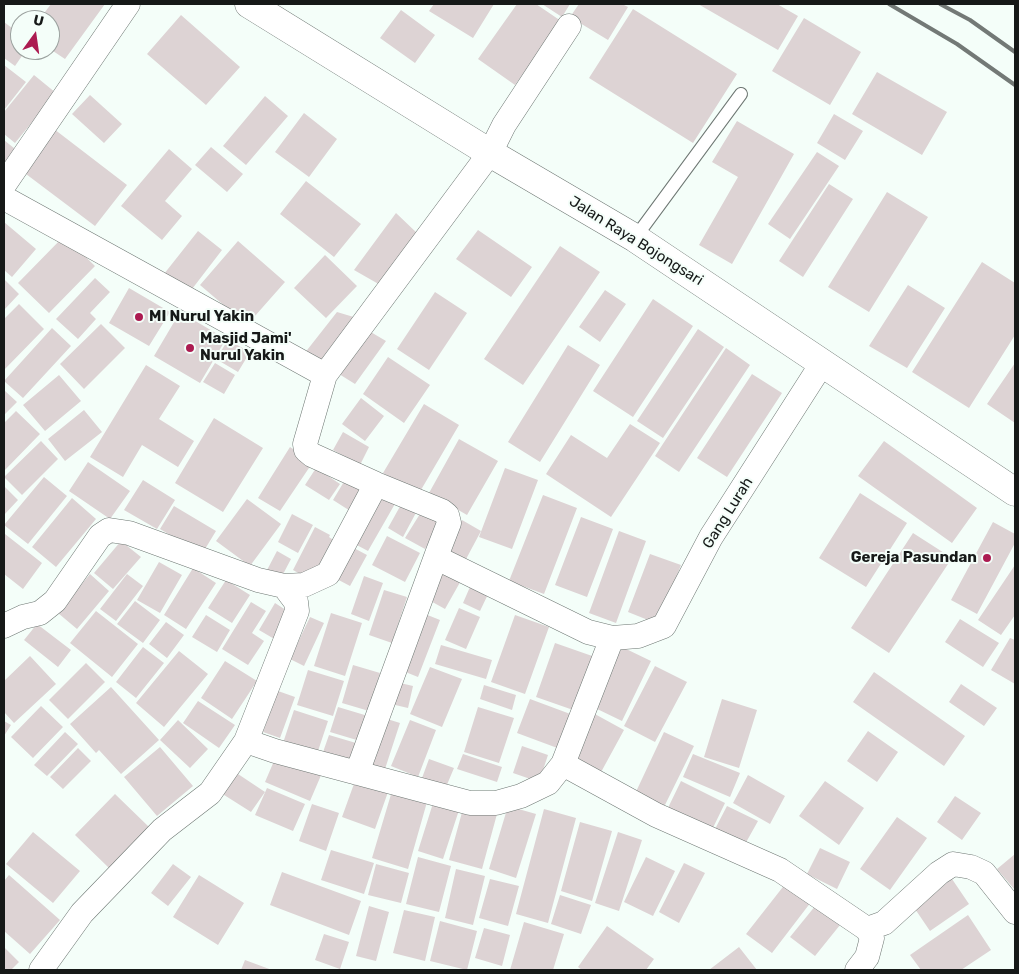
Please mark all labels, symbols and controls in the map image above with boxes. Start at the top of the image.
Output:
north arrow [10,10,60,60]
text: U [32,11,45,30]
street label: Jalan Raya Bojongsari [566,192,706,290]
place label: MI Nurul Yakin [149,308,254,326]
marker: MI Nurul Yakin [133,311,145,323]
place label: Masjid Jami' Nurul Yakin [200,330,292,365]
marker: Masjid Jami' Nurul Yakin [184,342,196,354]
street label: Gang Lurah [699,474,757,552]
place label: Gereja Pasundan [851,549,977,567]
marker: Gereja Pasundan [981,552,993,564]

